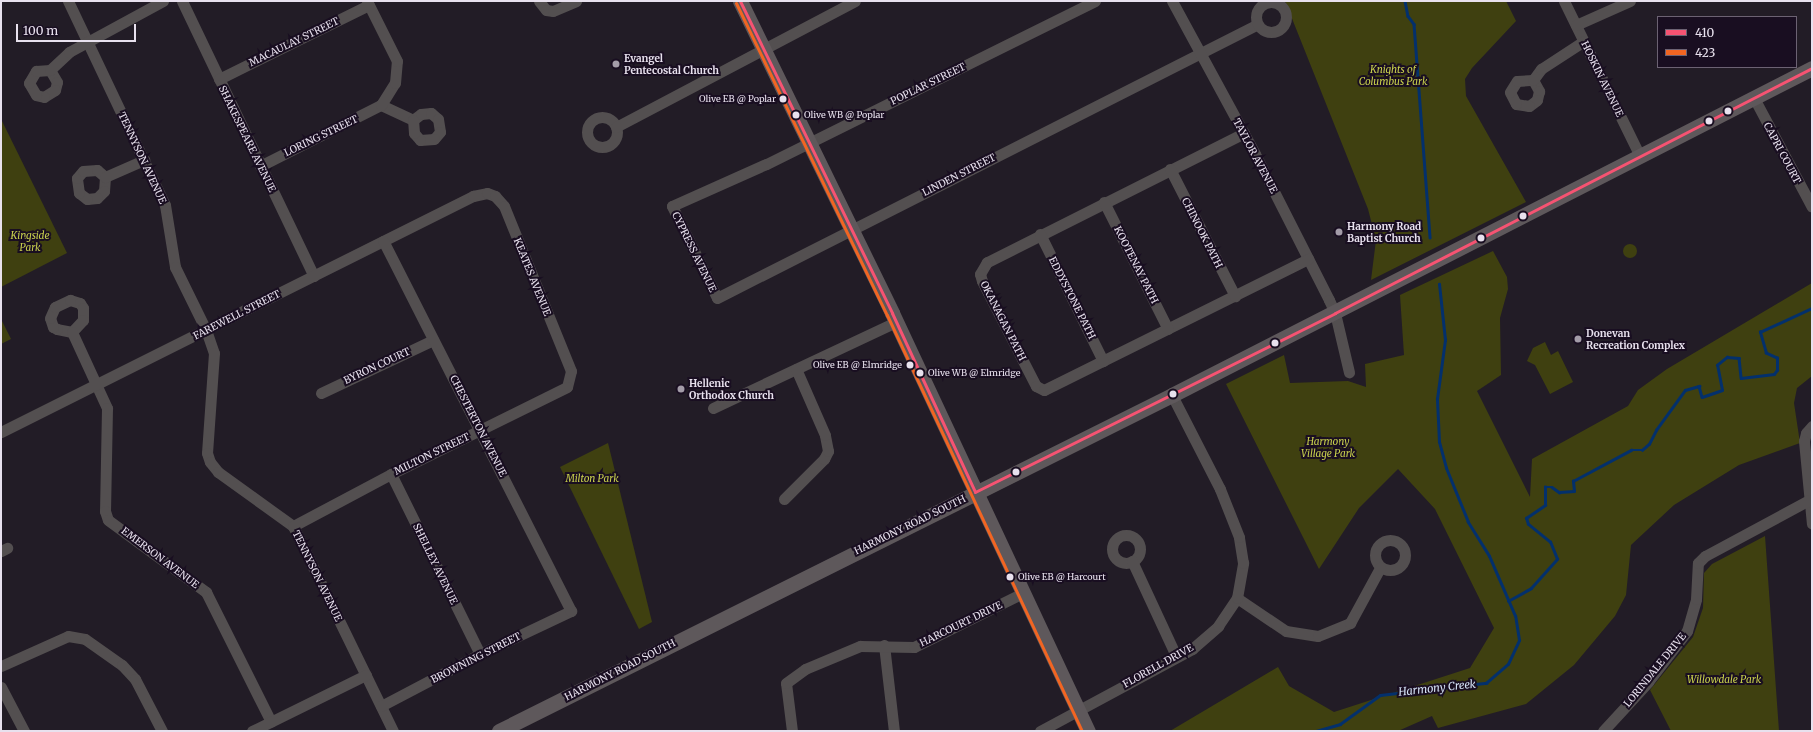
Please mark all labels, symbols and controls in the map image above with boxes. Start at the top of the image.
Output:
street label: MACAULAY STREET [247,15,341,69]
scale bar [18,16,138,42]
legend [1657,16,1797,68]
text: 100 m [23,23,58,38]
text: 410 [1695,25,1714,40]
street label: HOSKIN AVENUE [1578,39,1626,119]
text: 423 [1695,45,1715,60]
place label: Evangel Pentecostal Church [624,52,719,76]
marker: Evangel Pentecostal Church [611,59,621,69]
street label: POPLAR STREET [888,61,968,107]
park label: Knights of Columbus Park [1359,63,1427,86]
street label: SHAKESPEARE AVENUE [216,84,278,194]
place label: Olive EB @ Poplar [699,94,776,104]
marker: Olive EB @ Poplar [778,94,788,104]
unlabelled marker [1723,106,1733,116]
street label: TENNYSON AVENUE [116,110,168,206]
marker: Olive WB @ Poplar [791,110,801,120]
place label: Olive WB @ Poplar [804,110,884,120]
street label: LORING STREET [282,113,360,159]
unlabelled marker [1704,116,1714,126]
street label: TAYLOR AVENUE [1230,117,1280,195]
street label: CAPRI COURT [1761,120,1803,186]
street label: LINDEN STREET [920,151,998,199]
street label: CHINOOK PATH [1179,196,1225,270]
street label: CYPRESS AVENUE [669,210,719,294]
unlabelled marker [1518,211,1528,221]
place label: Harmony Road Baptist Church [1347,220,1421,244]
street label: KOOTENAY PATH [1111,224,1161,306]
marker: Harmony Road Baptist Church [1334,227,1344,237]
park label: Kingside Park [11,229,49,252]
unlabelled marker [1476,233,1486,243]
street label: KEATES AVENUE [511,236,553,318]
street label: EDDYSTONE PATH [1046,255,1098,341]
street label: OKANAGAN PATH [978,279,1028,363]
street label: FAREWELL STREET [191,288,283,342]
place label: Donevan Recreation Complex [1586,327,1685,350]
marker: Donevan Recreation Complex [1573,334,1583,344]
unlabelled marker [1270,338,1280,348]
street label: BYRON COURT [342,345,412,387]
place label: Olive EB @ Elmridge [813,360,902,370]
marker: Olive EB @ Elmridge [905,360,915,370]
marker: Olive WB @ Elmridge [915,368,925,378]
place label: Olive WB @ Elmridge [928,368,1020,378]
street label: CHESTERTON AVENUE [447,373,509,479]
place label: Hellenic Orthodox Church [689,377,774,400]
marker: Hellenic Orthodox Church [676,384,686,394]
unlabelled marker [1168,389,1178,399]
street label: MILTON STREET [392,431,472,477]
park label: Harmony Village Park [1301,435,1355,458]
unlabelled marker [1011,467,1021,477]
park label: Milton Park [565,473,619,485]
street label: HARMONY ROAD SOUTH [852,493,968,557]
street label: SHELLEY AVENUE [410,522,460,606]
street label: EMERSON AVENUE [119,525,201,591]
street label: TENNYSON AVENUE [290,529,344,623]
marker: Olive EB @ Harcourt [1005,572,1015,582]
place label: Olive EB @ Harcourt [1018,572,1106,582]
street label: HARCOURT DRIVE [918,599,1004,649]
street label: BROWNING STREET [429,630,523,686]
street label: LORINDALE DRIVE [1621,630,1689,710]
street label: HARMONY ROAD SOUTH [563,637,677,703]
street label: FLORELL DRIVE [1121,642,1195,690]
park label: Willowdale Park [1687,674,1761,686]
water label: Harmony Creek [1398,677,1476,699]

